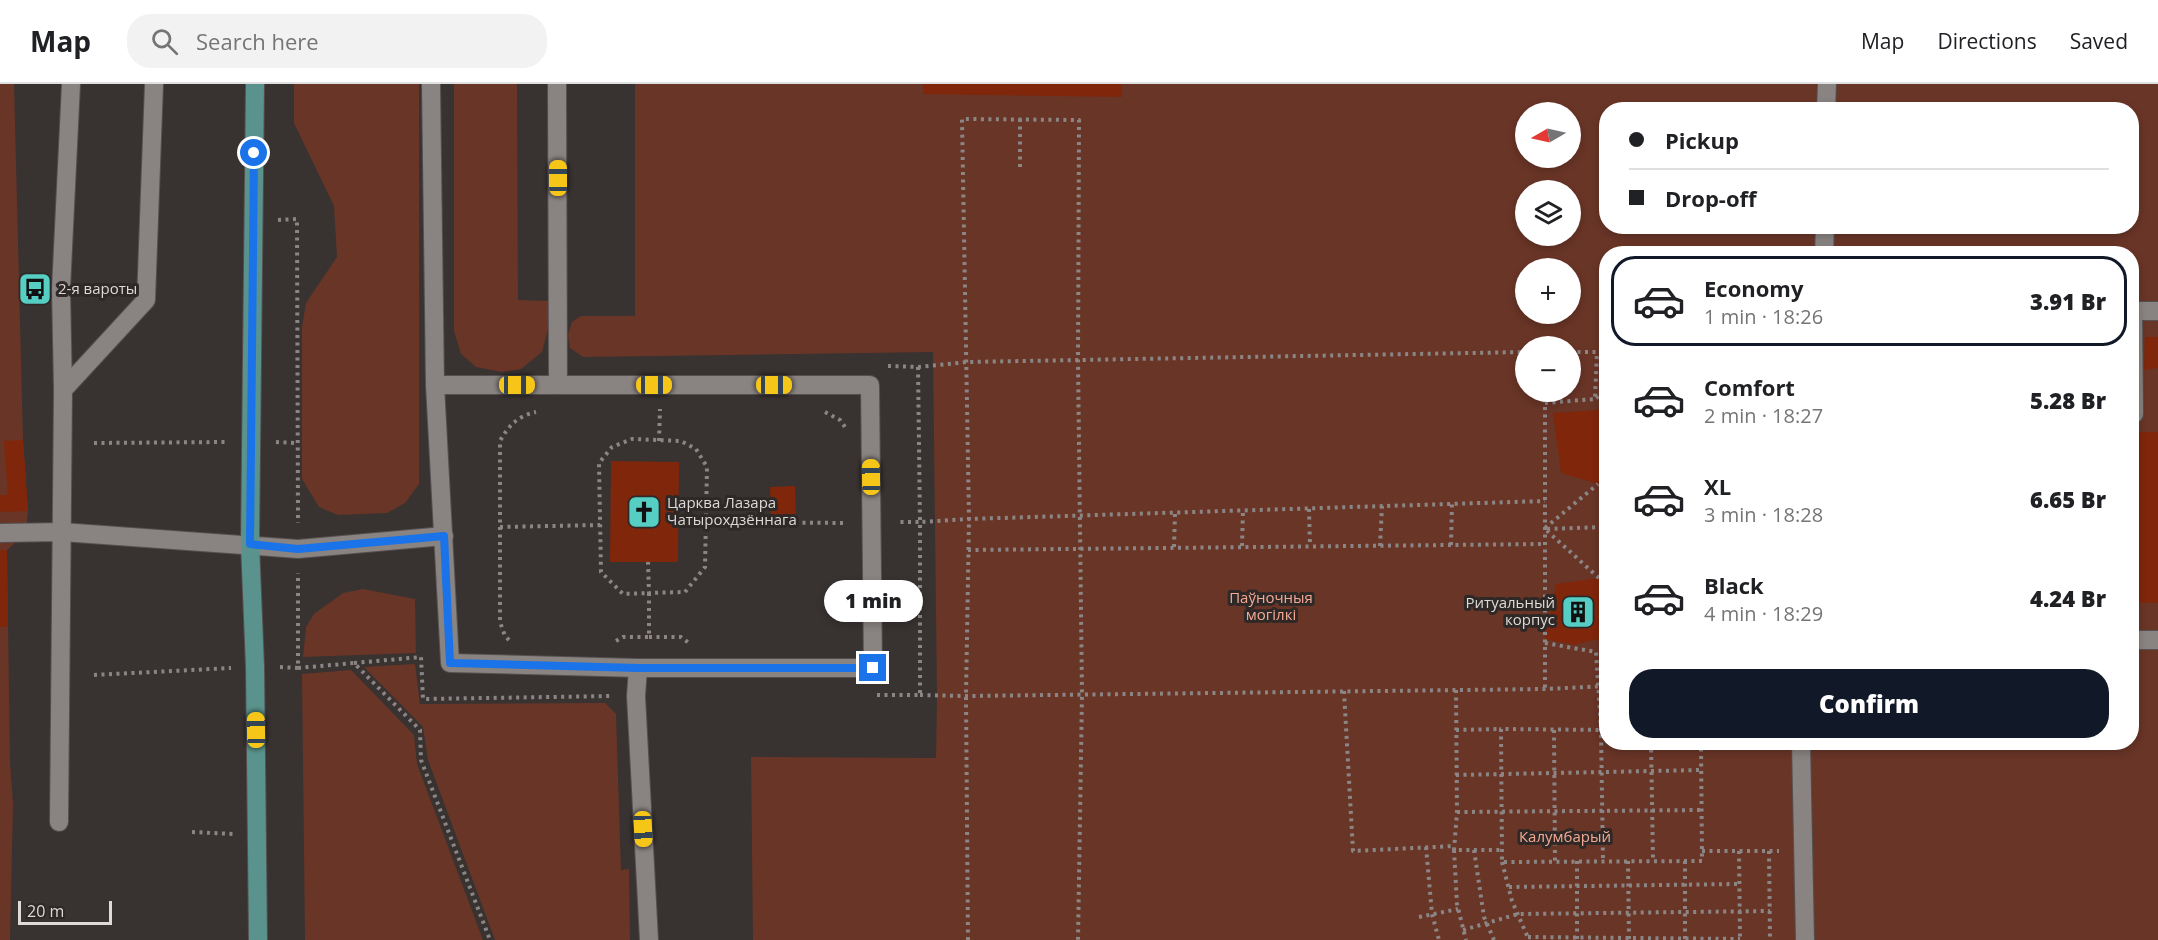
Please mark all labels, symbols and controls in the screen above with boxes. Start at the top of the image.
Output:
search box [127,14,547,68]
text: Map [30,22,91,60]
icon: search [148,25,181,58]
text: Search here [196,26,319,56]
text: Map [1861,27,1904,55]
text: Directions [1937,27,2037,55]
text: Saved [2070,27,2128,55]
north arrow [1515,102,1581,168]
map controls [1515,102,1581,402]
text: Pickup [1665,125,1739,155]
route start [240,139,267,166]
car [549,160,567,196]
button: layers [1515,180,1581,246]
text: Drop-off [1665,183,1757,213]
button: + [1515,258,1581,324]
bus stop icon: 2-я вароты [17,271,53,307]
text: Economy [1704,273,1803,303]
icon: car [1632,274,1686,328]
place label: 2-я вароты [58,278,137,298]
text: 3.91 Br [2030,286,2106,316]
text: 1 min · 18:26 [1704,303,1823,330]
button: − [1515,336,1581,402]
text: Comfort [1704,372,1795,402]
icon: car [1632,373,1686,427]
car [499,376,535,394]
car [636,376,672,394]
car [756,376,792,394]
text: 5.28 Br [2030,385,2106,415]
text: 2 min · 18:27 [1704,402,1823,429]
car [862,459,880,495]
text: XL [1704,471,1731,501]
icon: car [1632,472,1686,526]
text: 6.65 Br [2030,484,2106,514]
place label: Царква Лазара Чатырохдзённага [667,492,797,529]
church icon: Царква Лазара Чатырохдзённага [626,494,662,530]
text: 3 min · 18:28 [1704,501,1823,528]
text: Black [1704,570,1764,600]
icon: car [1632,571,1686,625]
callout: 1 min [824,581,922,623]
text: 4.24 Br [2030,583,2106,613]
text: 1 min [845,587,902,614]
park label: Паўночныя могілкі [1229,587,1313,624]
place label: Ритуальный корпус [1466,592,1555,629]
building icon: Ритуальный корпус [1560,594,1596,630]
text: 4 min · 18:29 [1704,600,1823,627]
route end [859,654,886,681]
button: Confirm [1629,669,2109,738]
car [247,712,265,748]
car [633,811,653,847]
park label: Калумбарый [1519,826,1611,846]
scale bar [18,898,112,926]
text: 20 m [27,900,64,922]

